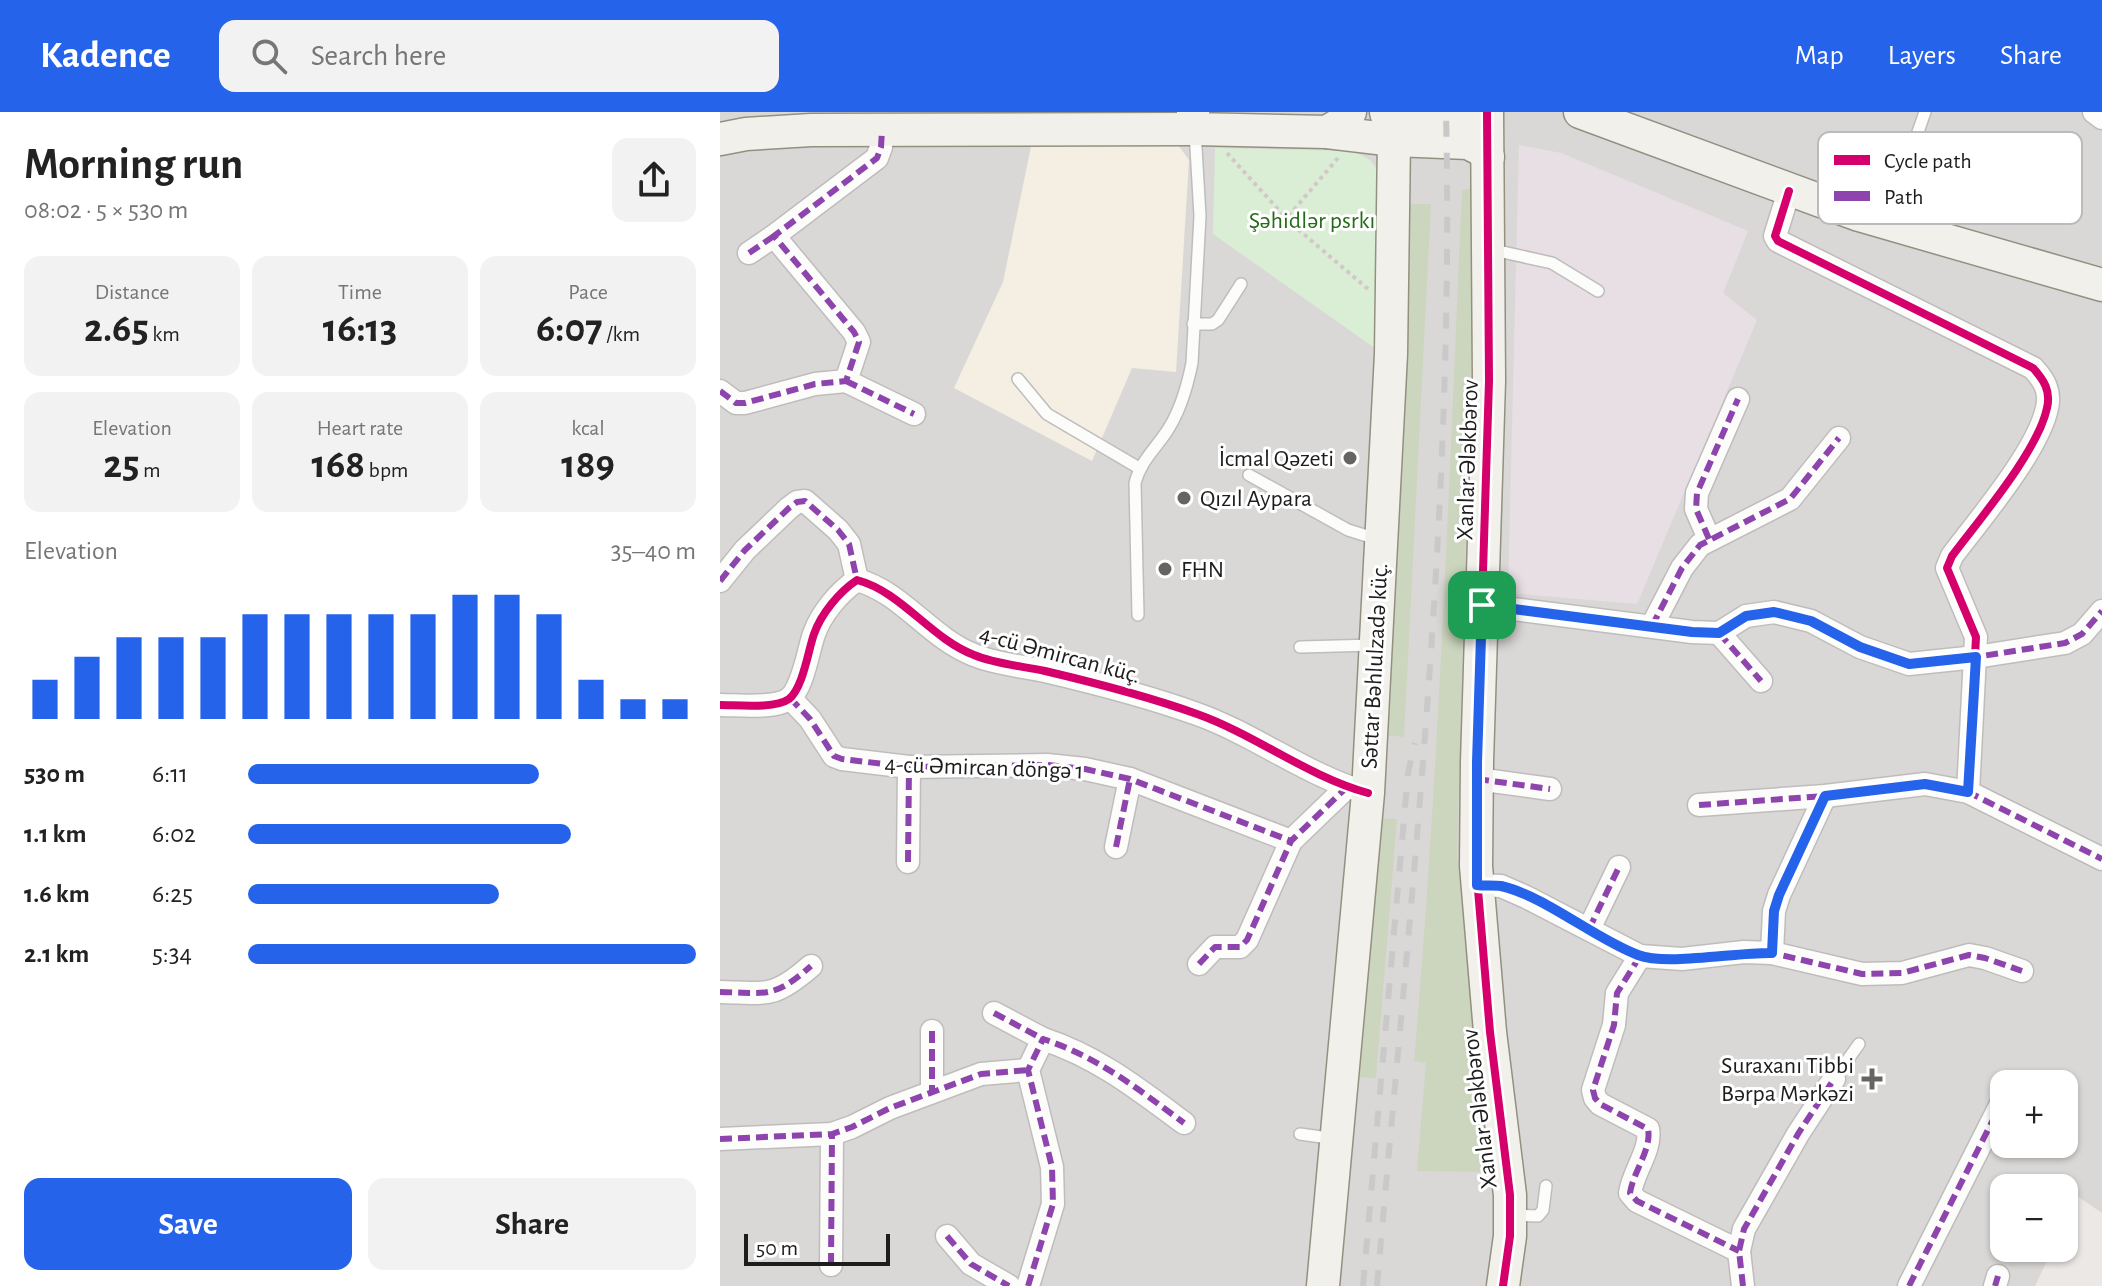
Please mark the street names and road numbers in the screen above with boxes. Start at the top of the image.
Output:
street label: Xanlar Ələkbərov [1453,379,1483,541]
street label: Səttar Bəhlulzadə küç. [1358,563,1392,769]
street label: 4-cü Əmircan küç. [977,622,1143,688]
street label: 4-cü Əmircan döngə 1 [884,753,1084,783]
street label: Xanlar Ələkbərov [1458,1027,1502,1190]

